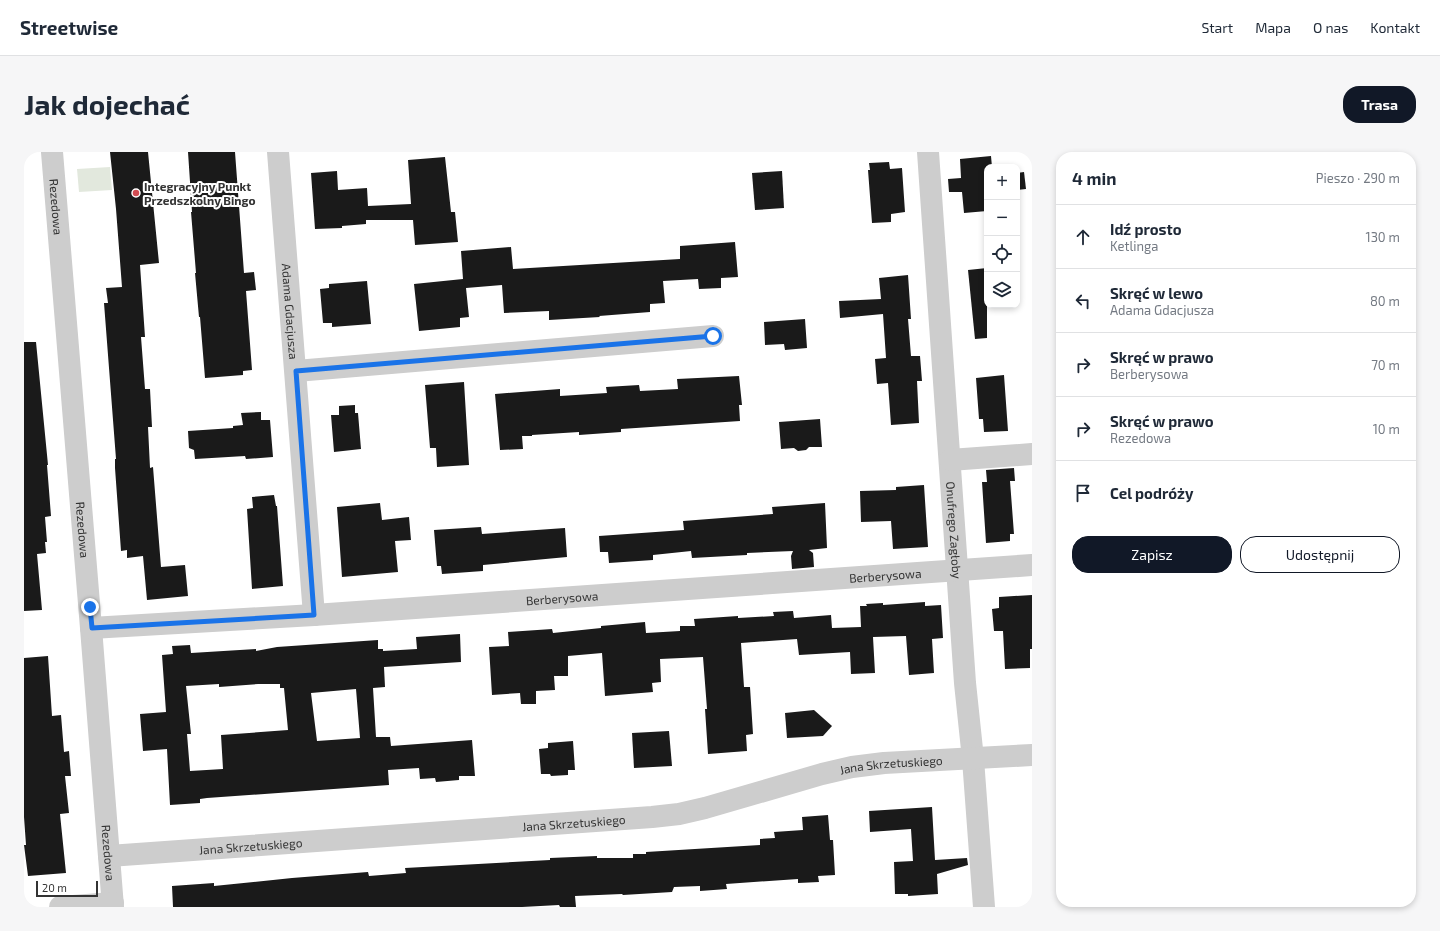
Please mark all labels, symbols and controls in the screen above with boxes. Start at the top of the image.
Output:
text: Streetwise [20,16,118,39]
text: Start [1201,19,1233,36]
text: Mapa [1255,19,1291,36]
text: O nas [1313,19,1348,36]
text: Kontakt [1370,19,1420,36]
button: Trasa [1343,86,1416,123]
text: Jak dojechać [24,87,190,121]
map controls [984,164,1020,308]
button: + [984,164,1020,200]
text: 4 min [1072,168,1116,188]
text: Pieszo · 290 m [1316,170,1400,186]
street label: Rezedowa [47,178,66,236]
place label: Integracyjny Punkt Przedszkolny Bingo [144,179,255,208]
marker: Integracyjny Punkt Przedszkolny Bingo [131,188,141,198]
button: − [984,200,1020,236]
text: Idź prosto [1110,220,1182,238]
icon: ahead [1072,226,1094,248]
text: 130 m [1365,229,1400,245]
button: locate [984,236,1020,272]
text: Ketlinga [1110,238,1158,254]
street label: Adama Gdacjusza [280,263,301,360]
button: layers [984,272,1020,308]
text: Skręć w lewo [1110,284,1203,302]
icon: left [1072,290,1094,312]
text: 80 m [1370,293,1400,309]
text: Adama Gdacjusza [1110,302,1214,318]
route start [704,327,722,345]
text: Skręć w prawo [1110,348,1214,366]
icon: right [1072,354,1094,376]
text: 70 m [1371,357,1400,373]
text: Berberysowa [1110,366,1189,382]
text: Skręć w prawo [1110,412,1214,430]
icon: right [1072,418,1094,440]
text: 10 m [1373,421,1400,437]
text: Rezedowa [1110,430,1171,446]
street label: Onufrego Zagłoby [944,481,965,580]
icon: arrive [1072,482,1094,504]
text: Cel podróży [1110,484,1193,502]
street label: Rezedowa [74,501,92,558]
button: Zapisz [1072,536,1232,573]
button: Udostępnij [1240,536,1400,573]
street label: Berberysowa [849,566,922,585]
street label: Berberysowa [525,588,599,607]
route end [81,598,99,616]
street label: Jana Skrzetuskiego [838,753,943,777]
street label: Jana Skrzetuskiego [522,812,626,833]
street label: Rezedowa [100,824,118,881]
street label: Jana Skrzetuskiego [198,835,303,857]
scale bar [36,879,98,898]
text: 20 m [42,881,67,894]

